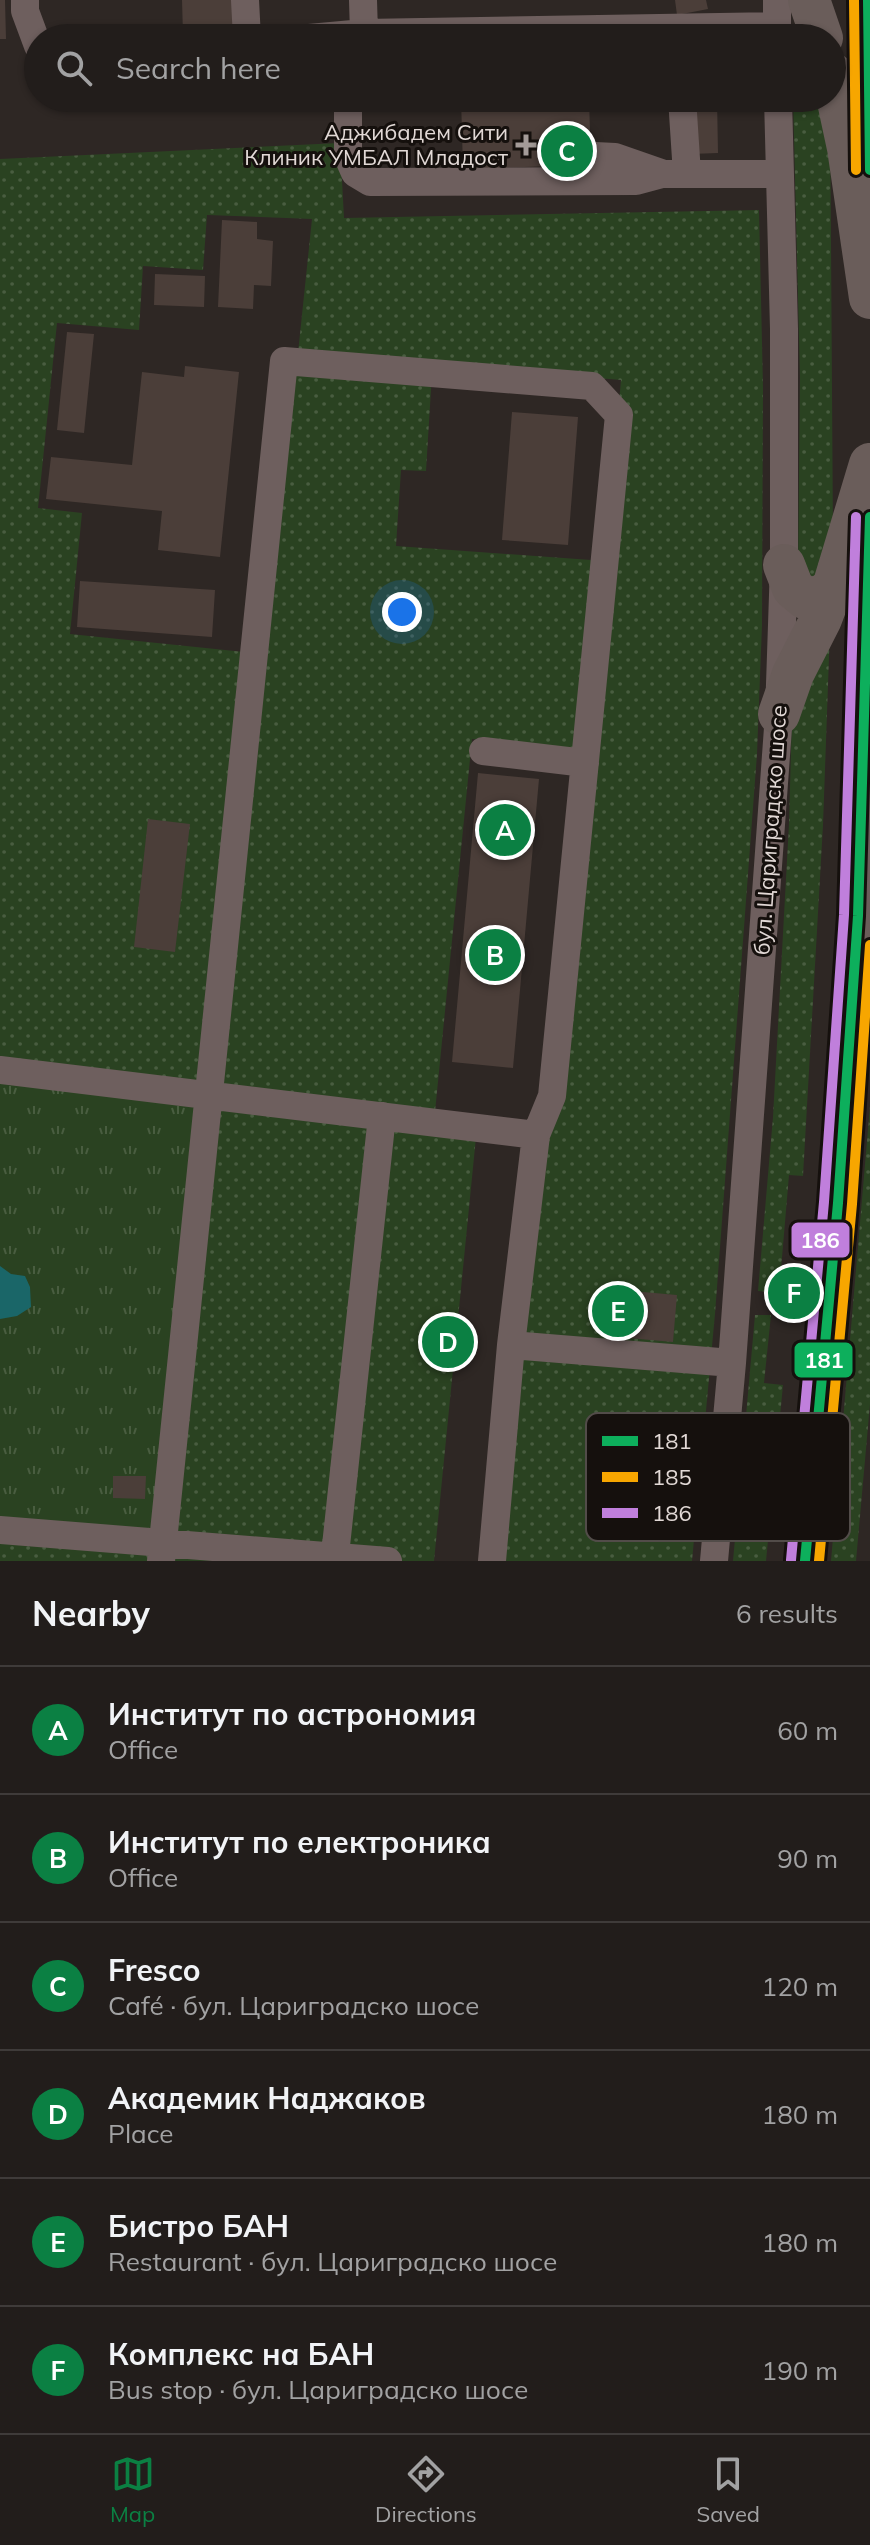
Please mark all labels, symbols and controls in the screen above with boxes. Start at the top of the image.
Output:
search box [24,24,846,112]
icon: search [52,46,96,90]
text: Search here [116,49,281,87]
place label: Аджибадем Сити Клиник УМБАЛ Младост [244,118,508,171]
pin: C [541,121,593,181]
marker: Аджибадем Сити Клиник УМБАЛ Младост [515,134,537,156]
your location [382,592,422,632]
street label: бул. Цариградско шосе [747,704,793,956]
pin: A [479,800,531,860]
pin: B [469,925,521,985]
line badge: 186 [790,1221,851,1259]
text: 186 [800,1226,840,1254]
pin: F [768,1263,820,1323]
pin: E [592,1281,644,1341]
pin: D [422,1312,474,1372]
line badge: 181 [793,1341,854,1379]
text: 181 [804,1346,844,1374]
legend [586,1413,850,1541]
text: 181 [652,1427,692,1455]
text: 185 [652,1463,692,1491]
text: 186 [652,1499,692,1527]
text: Nearby [32,1592,150,1635]
text: 6 results [736,1597,838,1630]
text: Институт по астрономия [108,1695,476,1733]
text: A [48,1714,68,1747]
text: 60 m [777,1714,838,1747]
text: Office [108,1733,178,1766]
text: Институт по електроника [108,1823,491,1861]
text: B [49,1842,67,1875]
text: 90 m [777,1842,838,1875]
text: Office [108,1861,178,1894]
text: Fresco [108,1951,200,1989]
text: C [49,1970,67,2003]
text: 120 m [762,1970,838,2003]
text: Café · бул. Цариградско шосе [108,1989,479,2022]
text: Академик Наджаков [108,2079,426,2117]
text: D [48,2098,68,2131]
text: 180 m [762,2098,838,2131]
text: Place [108,2117,173,2150]
text: Бистро БАН [108,2207,289,2245]
text: E [50,2226,66,2259]
text: 180 m [762,2226,838,2259]
text: Restaurant · бул. Цариградско шосе [108,2245,557,2278]
text: Комплекс на БАН [108,2335,374,2373]
text: F [51,2354,65,2387]
text: 190 m [762,2354,838,2387]
text: Bus stop · бул. Цариградско шосе [108,2373,528,2406]
tab: Map [110,2452,155,2528]
tab: Directions [375,2452,477,2528]
tab: Saved [697,2452,760,2528]

